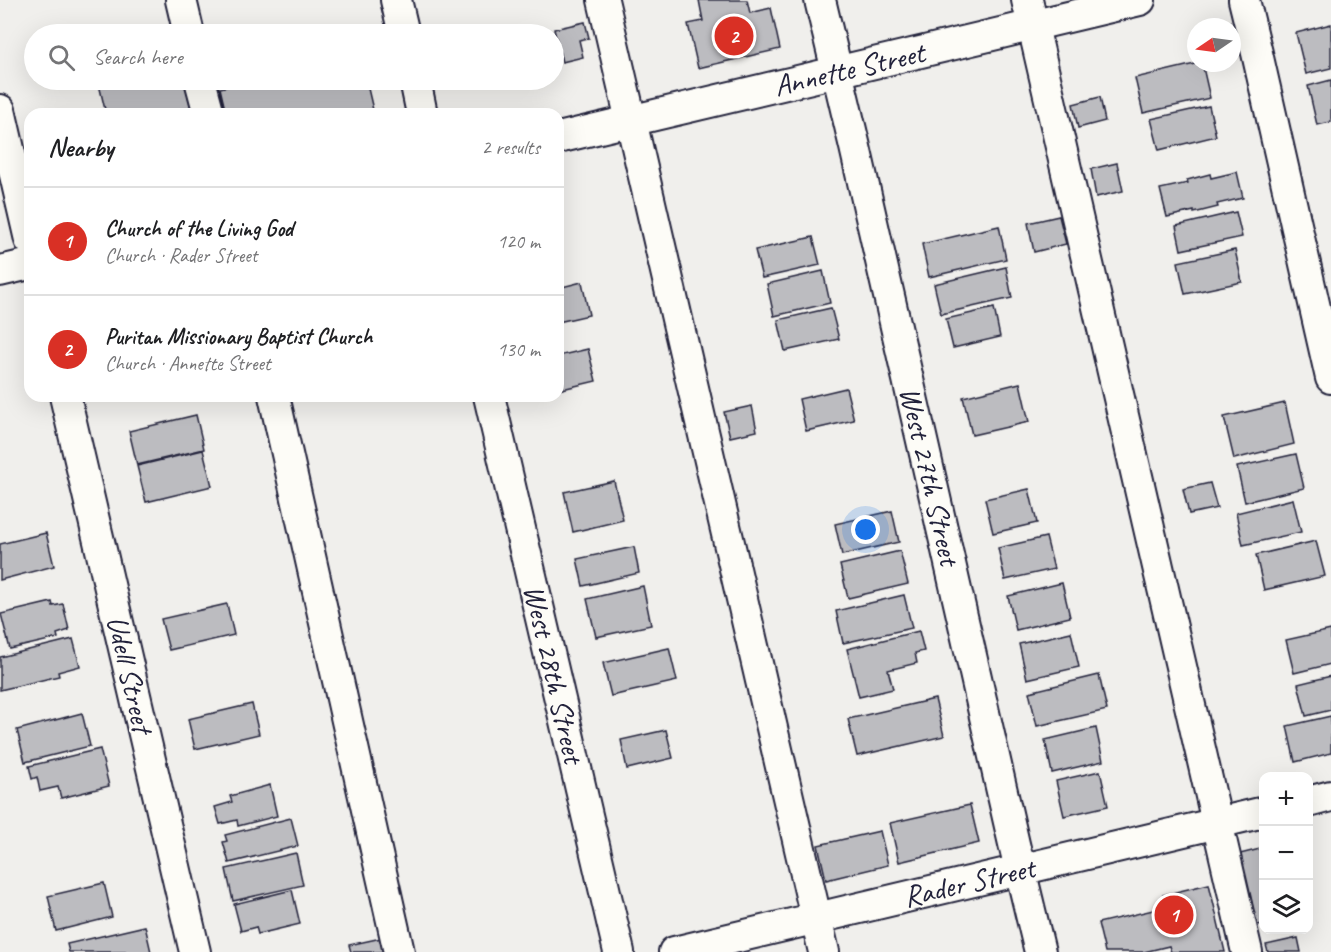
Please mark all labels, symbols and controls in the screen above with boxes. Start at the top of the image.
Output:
pin: 2 [714,14,754,58]
north arrow [1187,18,1241,72]
search box [24,24,564,90]
street label: Annette Street [770,33,931,105]
icon: search [45,41,78,74]
text: Search here [93,43,183,71]
text: Nearby [48,131,113,164]
text: 2 results [481,135,540,160]
text: Church of the Living God [105,215,293,243]
text: 1 [63,229,72,254]
text: 120 m [497,229,540,254]
text: Church · Rader Street [105,243,257,268]
text: Puritan Missionary Baptist Church [105,323,372,351]
text: 2 [63,337,72,362]
text: 130 m [497,337,540,362]
text: Church · Annette Street [105,351,271,376]
street label: West 27th Street [891,383,970,572]
your location [851,515,880,544]
street label: West 28th Street [515,581,594,770]
street label: Udell Street [98,612,163,740]
map controls [1259,772,1313,934]
button: + [1259,772,1313,826]
button: − [1259,826,1313,880]
street label: Rader Street [900,848,1041,916]
button: layers [1259,880,1313,934]
pin: 1 [1154,892,1194,938]

